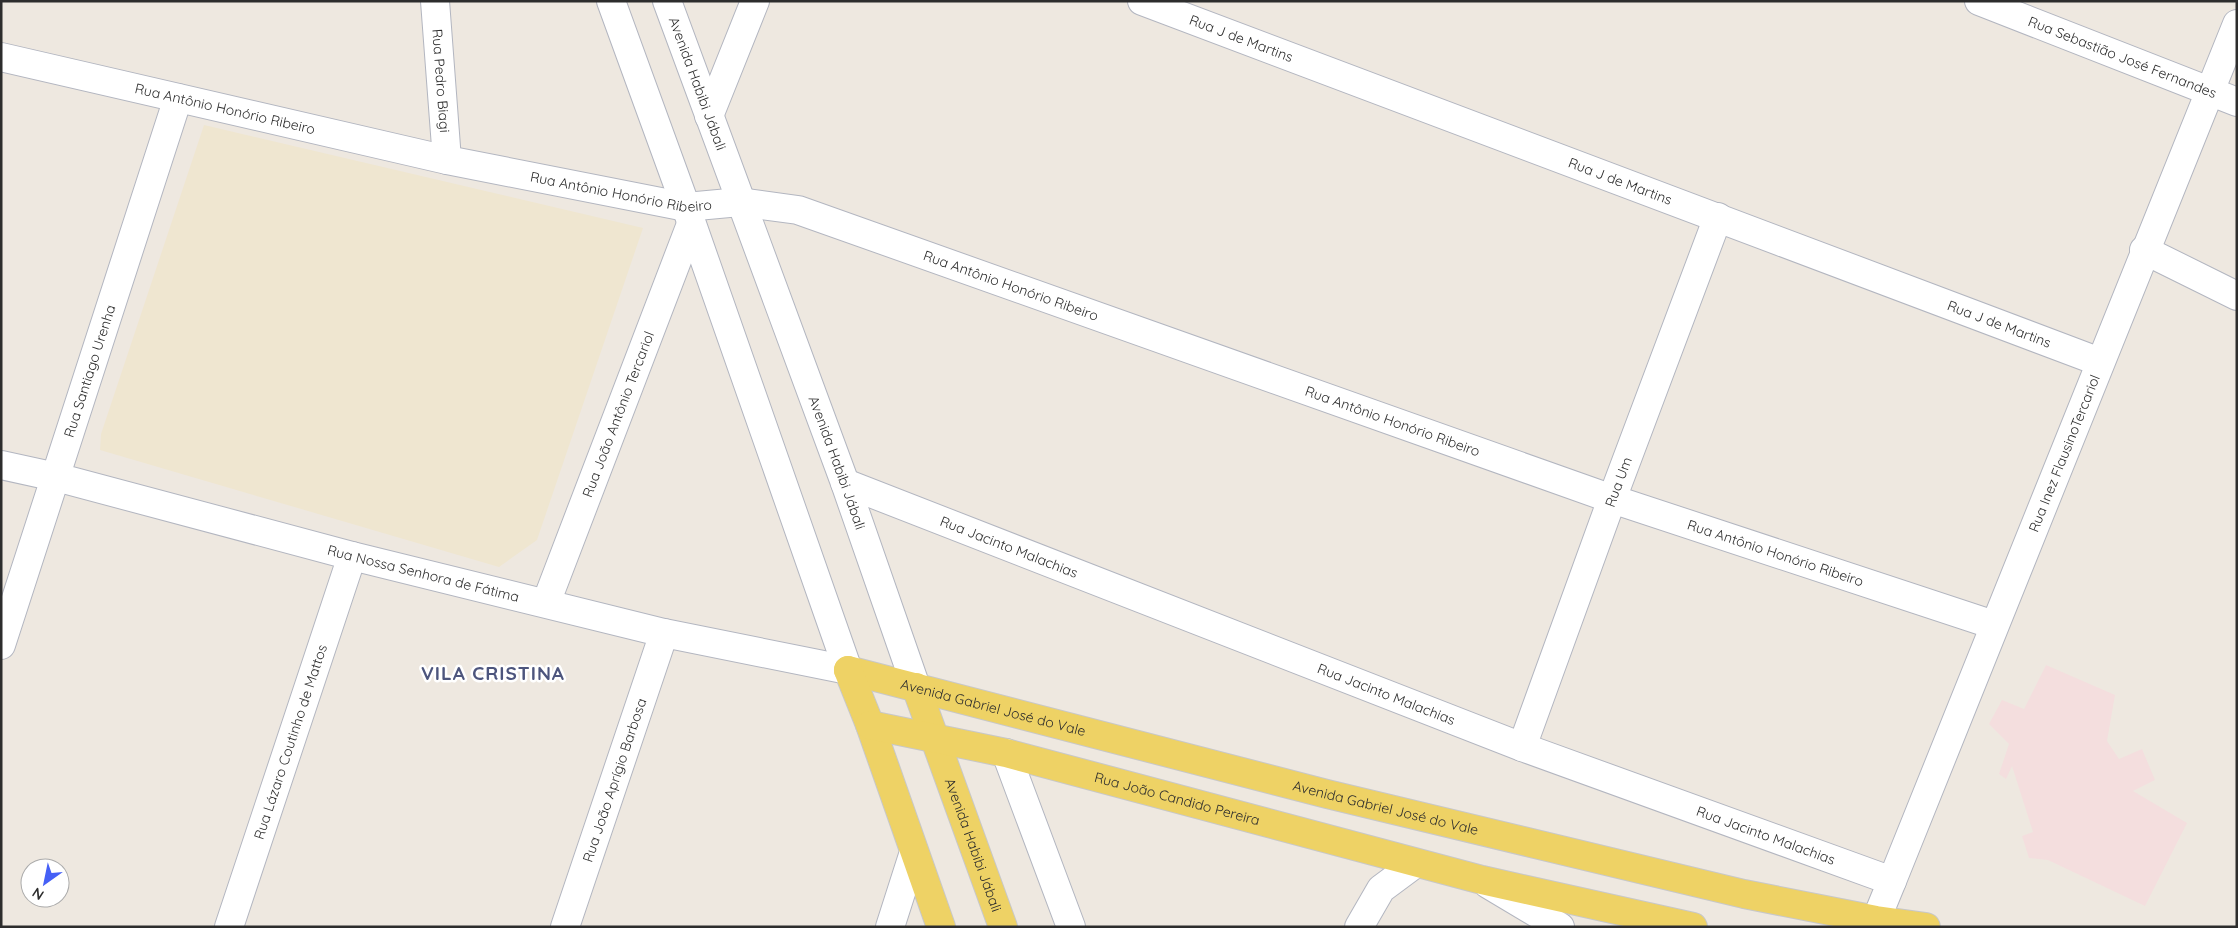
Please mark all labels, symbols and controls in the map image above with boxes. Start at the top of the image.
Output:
street label: Rua J de Martins [1187,11,1296,66]
street label: Rua Sebastião José Fernandes [2026,12,2219,102]
street label: Avenida Habibi Jábali [665,14,730,153]
street label: Rua Pedro Biagi [428,28,454,133]
street label: Rua Antônio Honório Ribeiro [133,79,317,138]
street label: Rua J de Martins [1566,153,1675,209]
street label: Rua Antônio Honório Ribeiro [529,168,713,216]
street label: Rua Antônio Honório Ribeiro [921,246,1101,325]
street label: Rua J de Martins [1945,296,2054,352]
street label: Rua Santiago Urenha [60,302,120,440]
street label: Rua João Antônio Tercariol [578,329,658,500]
street label: Rua Inez FlausinoTercariol [2024,372,2104,535]
street label: Rua Antônio Honório Ribeiro [1303,382,1482,460]
street label: Avenida Habibi Jábali [805,393,869,532]
street label: Rua Um [1601,454,1636,510]
street label: Rua Jacinto Malachias [937,512,1080,582]
street label: Rua Antônio Honório Ribeiro [1685,515,1866,590]
street label: Rua Nossa Senhora de Fátima [325,541,521,606]
street label: Rua Lázaro Coutinho de Mattos [250,642,331,842]
street label: Rua Jacinto Malachias [1315,659,1458,729]
district label: VILA CRISTINA [421,661,565,685]
street label: Avenida Gabriel José do Vale [899,675,1088,740]
street label: Rua João Aprígio Barbosa [579,696,650,864]
street label: Rua João Candido Pereira [1092,768,1262,829]
street label: Avenida Habibi Jábali [941,776,1006,914]
street label: Avenida Gabriel José do Vale [1291,777,1480,839]
street label: Rua Jacinto Malachias [1694,802,1838,869]
north arrow [20,858,70,908]
text: N [29,884,47,904]

